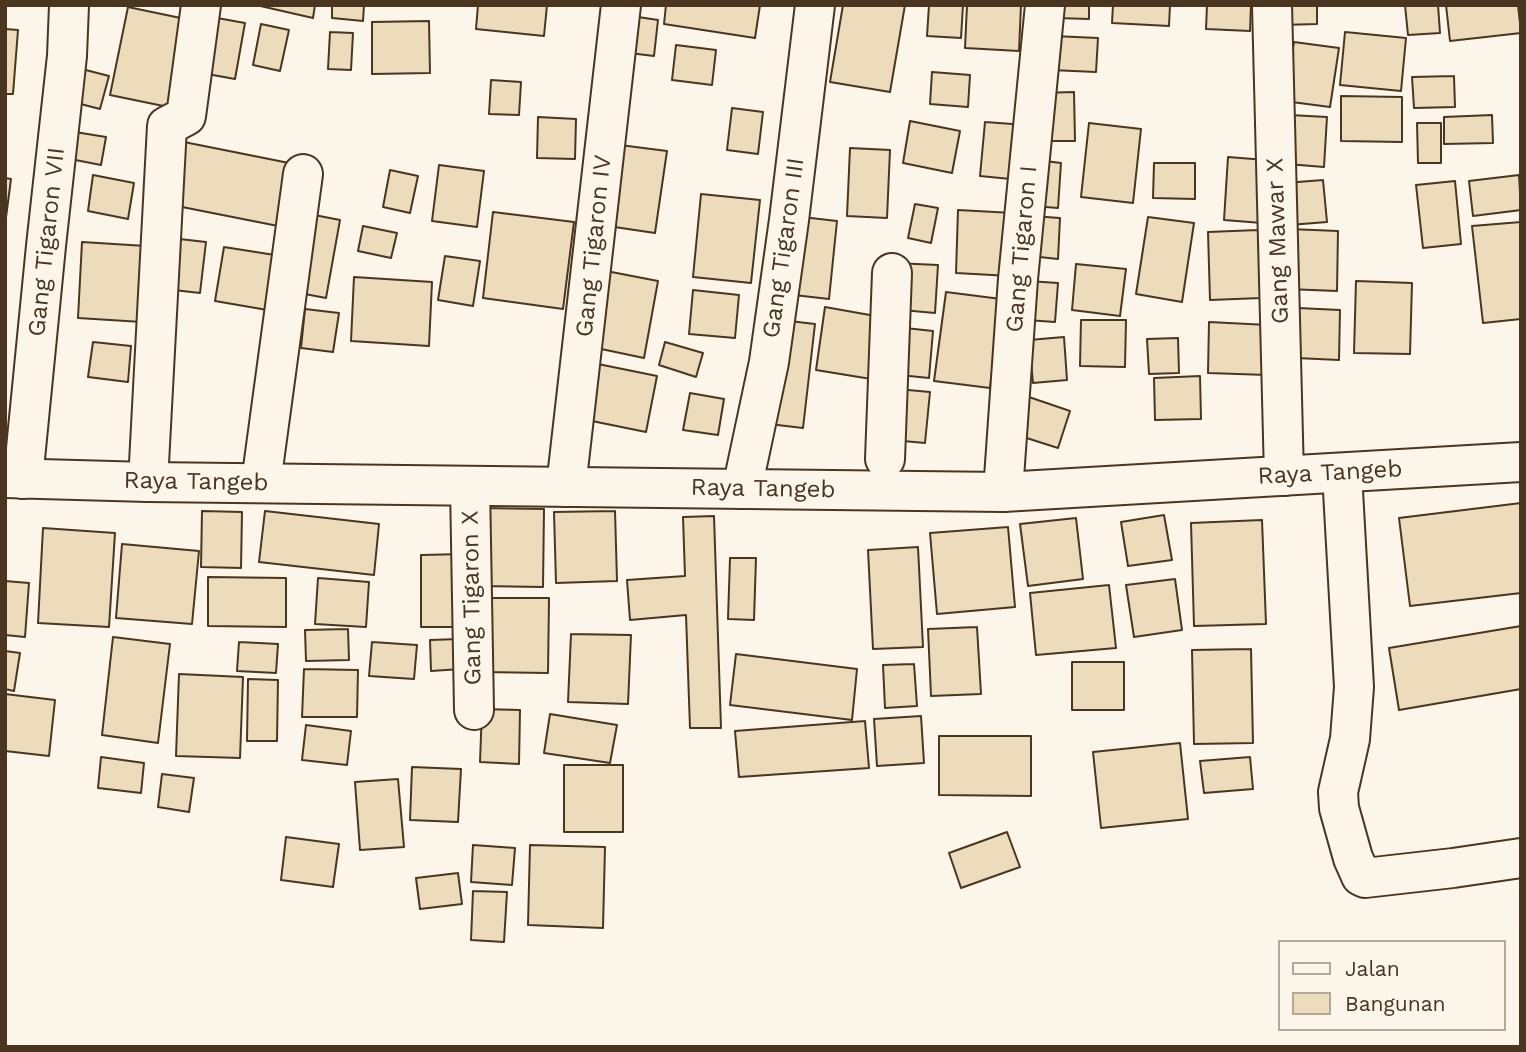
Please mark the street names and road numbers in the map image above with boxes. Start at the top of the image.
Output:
street label: Gang Tigaron VII [23,146,71,338]
street label: Gang Tigaron IV [570,153,618,339]
street label: Gang Tigaron III [757,156,811,340]
street label: Gang Mawar X [1261,157,1295,325]
street label: Gang Tigaron I [1000,164,1044,334]
street label: Raya Tangeb [1257,455,1403,491]
street label: Raya Tangeb [123,466,269,498]
street label: Raya Tangeb [690,473,836,505]
street label: Gang Tigaron X [456,510,488,686]

